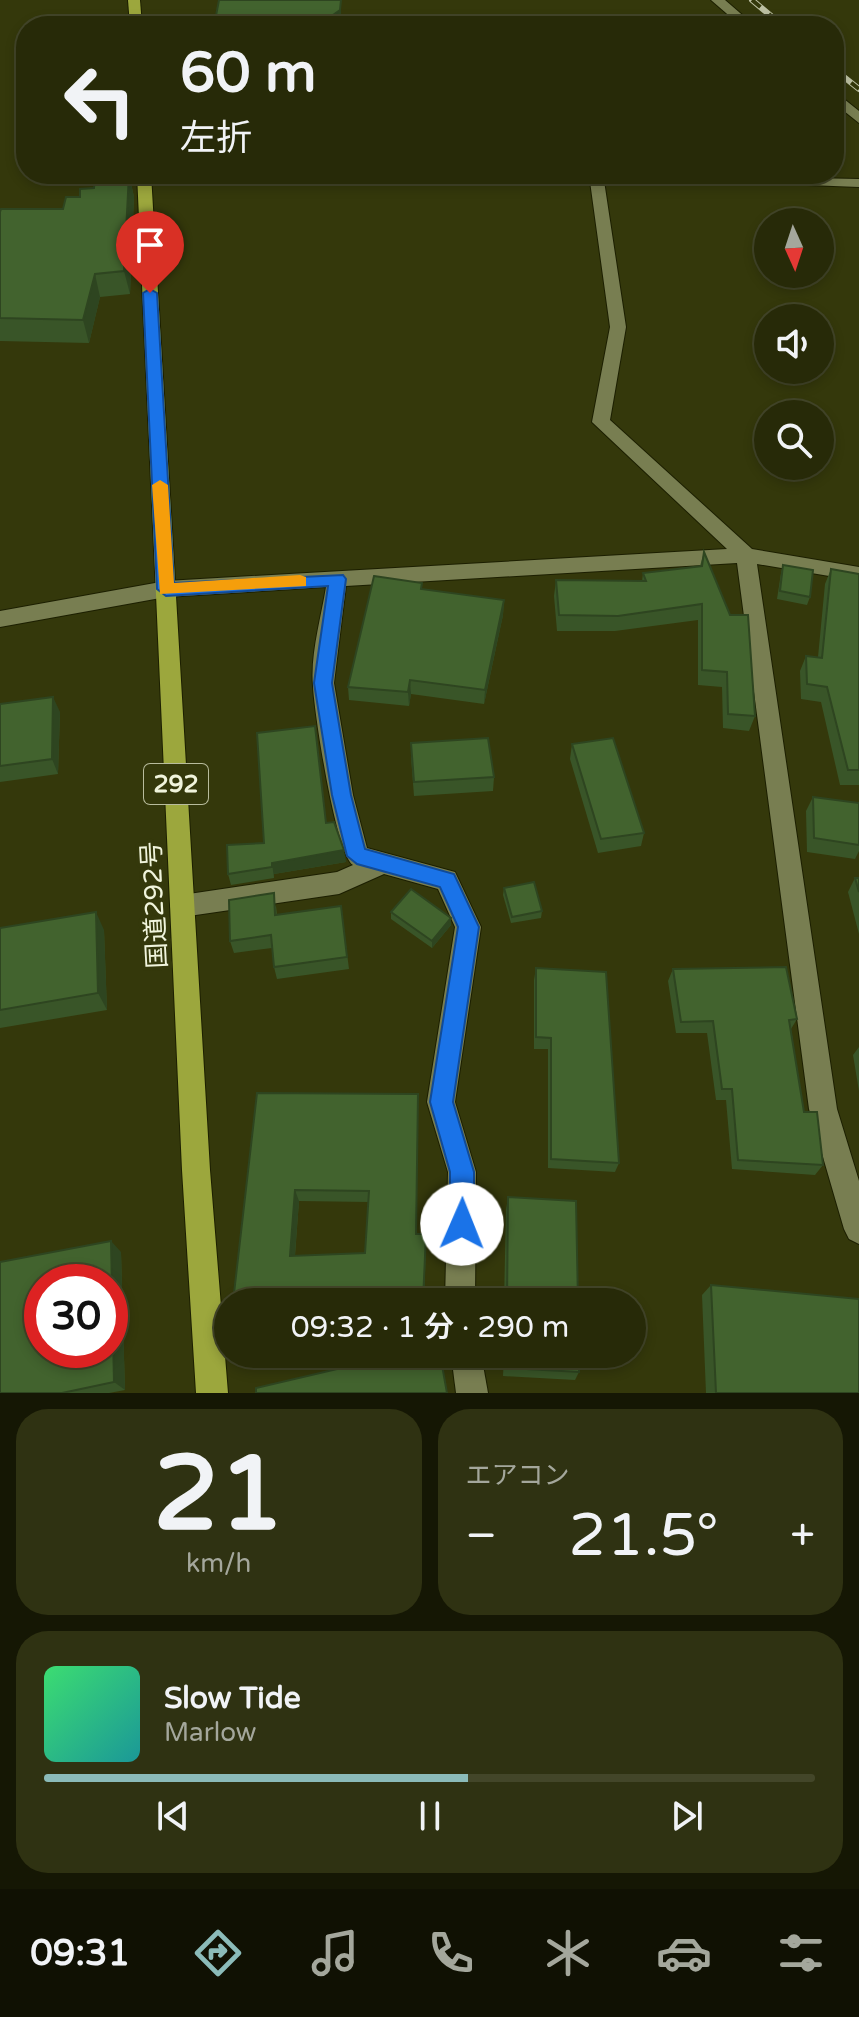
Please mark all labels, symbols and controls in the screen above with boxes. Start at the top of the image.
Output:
text: 60 m [180,40,316,107]
icon: left [48,48,152,152]
text: 左折 [180,117,252,160]
north arrow [754,208,834,288]
map controls [754,208,834,480]
pin [116,211,184,293]
icon: arrive [128,223,172,267]
button: sound [754,304,834,384]
button: search [754,400,834,480]
road number: 292 [144,764,208,804]
street label: 国道292号 [136,841,173,969]
position arrow [420,1182,504,1266]
speed limit sign: 30 [24,1264,128,1368]
text: 09:32 · 1 分 · 290 m [291,1309,569,1346]
text: 21 [153,1433,284,1558]
text: エアコン [466,1460,570,1491]
text: 21.5° [568,1500,719,1572]
text: − [466,1510,497,1563]
text: + [790,1510,815,1563]
text: km/h [186,1548,251,1579]
text: Slow Tide [164,1680,301,1717]
text: Marlow [164,1717,256,1748]
icon: previous [151,1794,195,1838]
icon: pause [408,1794,452,1838]
icon: next [665,1794,709,1838]
icon: directions [190,1925,246,1981]
icon: music [307,1925,363,1981]
icon: phone [423,1925,479,1981]
icon: climate [540,1925,596,1981]
icon: car [656,1925,712,1981]
icon: filters [773,1925,829,1981]
text: 09:31 [30,1932,130,1975]

